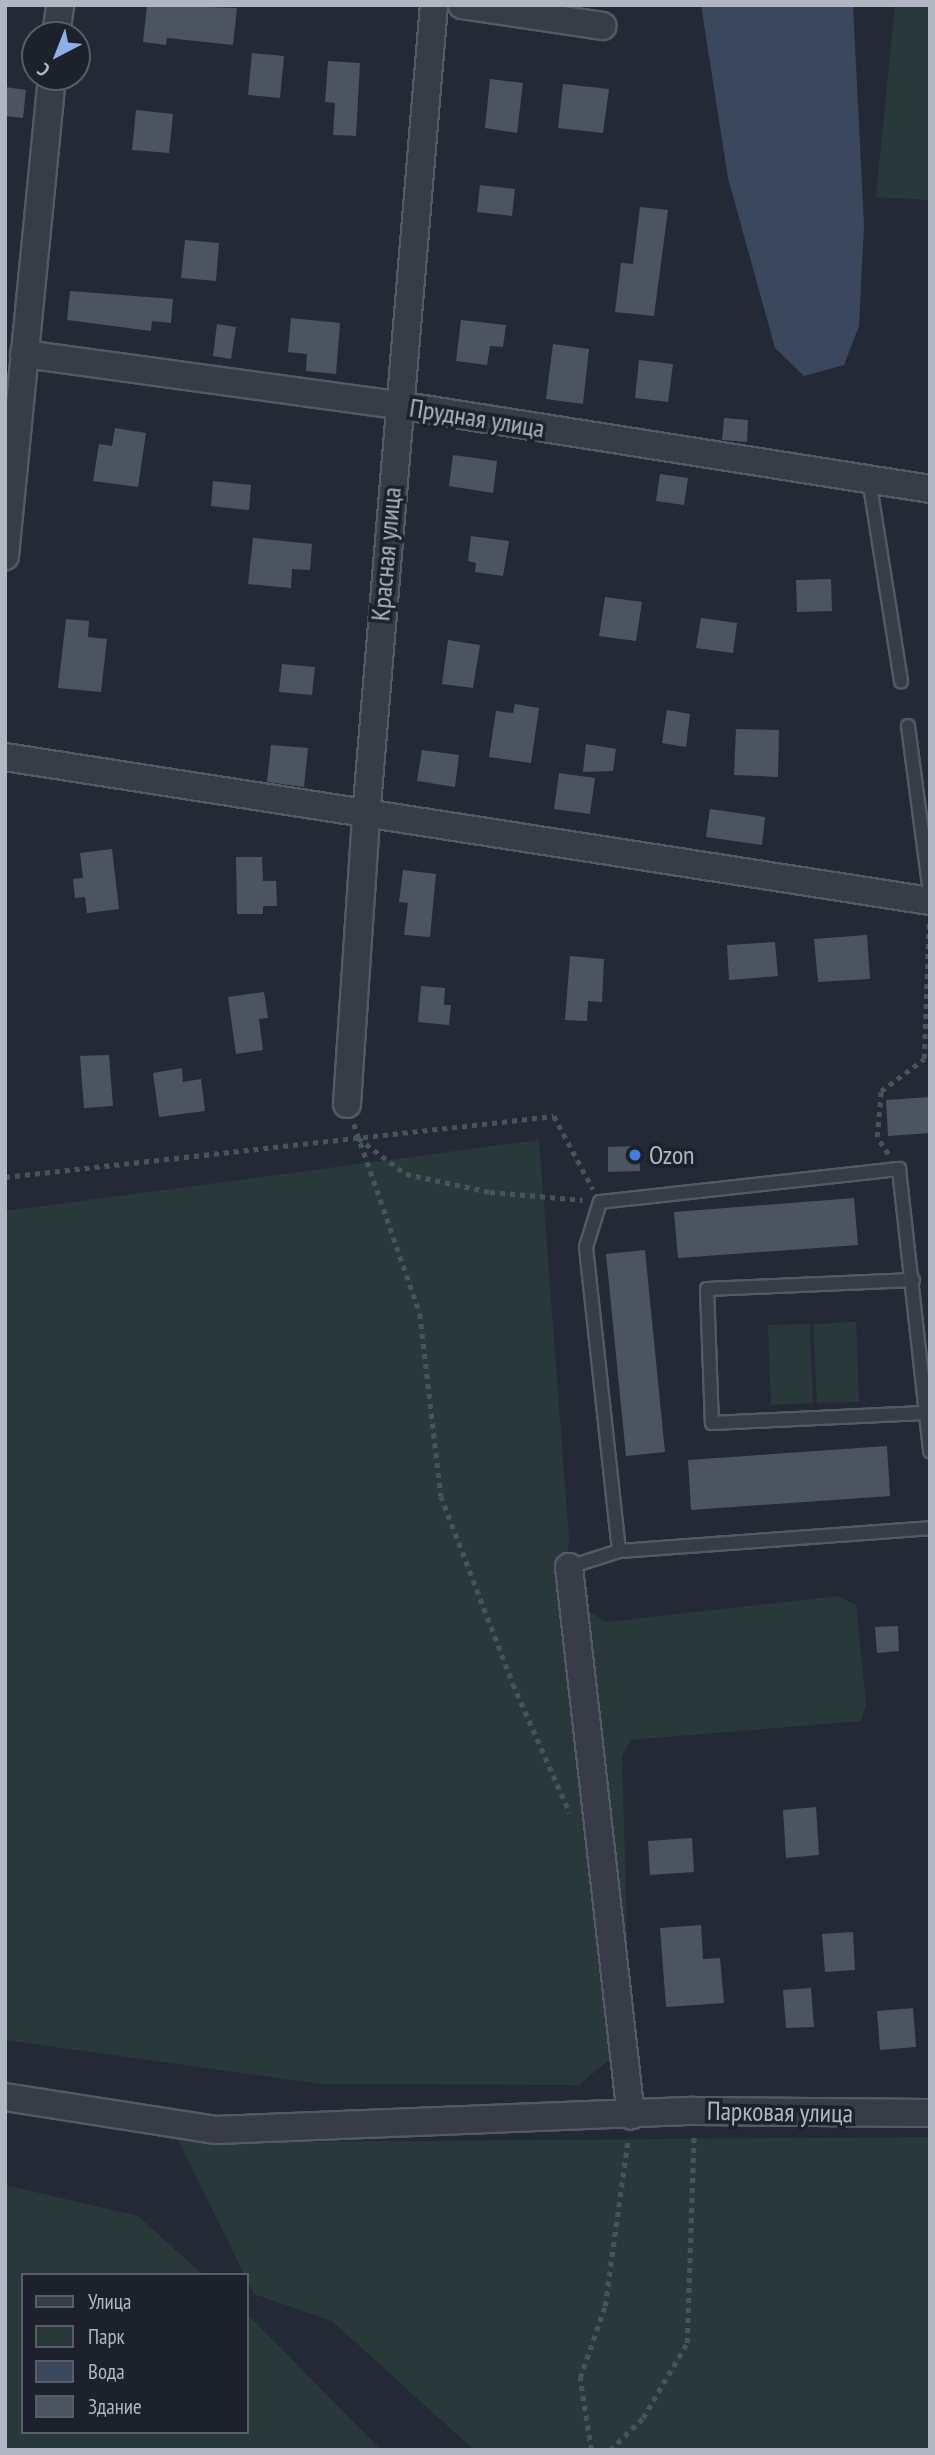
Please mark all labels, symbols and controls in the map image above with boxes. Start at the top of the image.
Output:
north arrow [21,21,91,91]
text: С [32,58,55,82]
street label: Прудная улица [407,392,547,444]
street label: Красная улица [365,486,407,622]
place label: Ozon [649,1139,695,1171]
marker: Ozon [627,1147,643,1163]
street label: Парковая улица [707,2095,853,2129]
legend [21,2273,248,2434]
text: Улица [88,2288,131,2315]
text: Парк [88,2323,125,2350]
text: Вода [88,2358,125,2385]
text: Здание [88,2393,142,2420]

